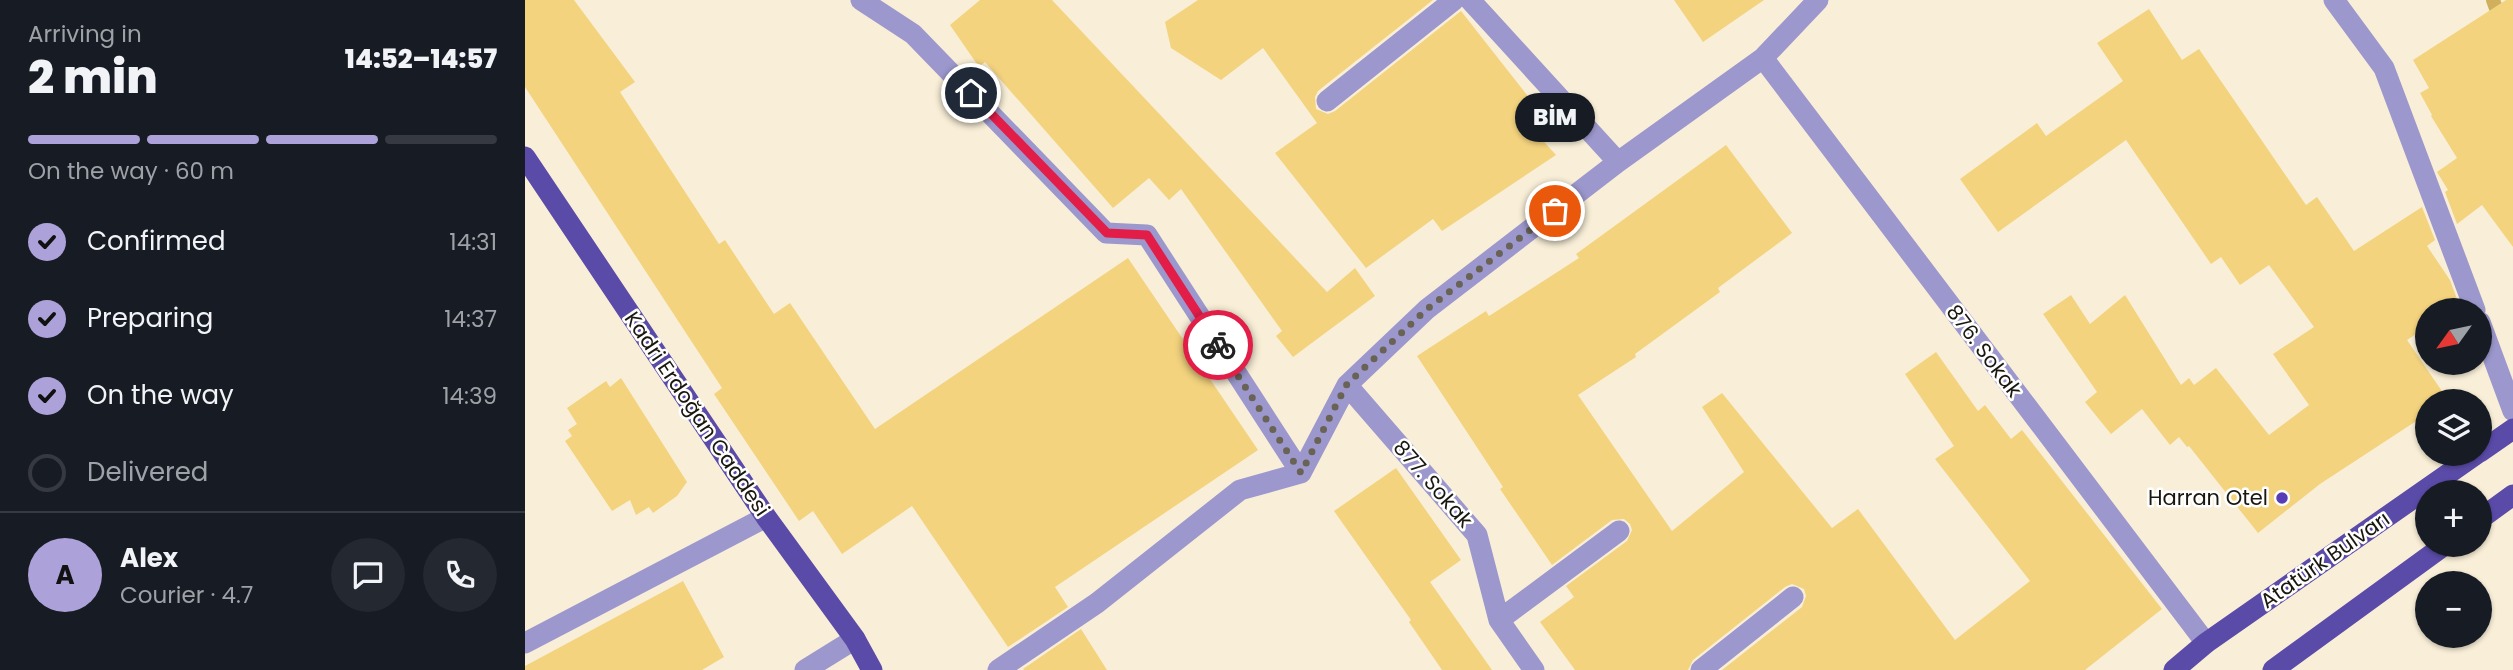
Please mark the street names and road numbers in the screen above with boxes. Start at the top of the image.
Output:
street label: 876. Sokak [1940,298,2029,403]
street label: Kadri Erdoğan Caddesi [618,306,777,522]
street label: 877. Sokak [1387,433,1480,534]
street label: Atatürk Bulvarı [2254,504,2395,615]

